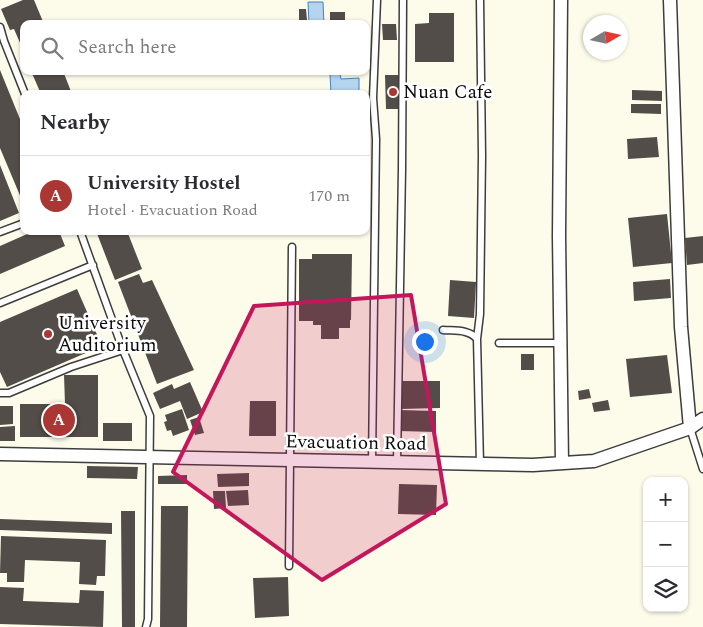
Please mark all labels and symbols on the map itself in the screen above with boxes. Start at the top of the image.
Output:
north arrow [583,15,628,60]
place label: Nuan Cafe [403,78,493,107]
marker: Nuan Cafe [387,86,399,98]
place label: University Auditorium [58,309,157,360]
marker: University Auditorium [42,328,54,340]
your location [412,329,438,355]
pin: A [43,401,75,439]
street label: Evacuation Road [285,427,427,459]

